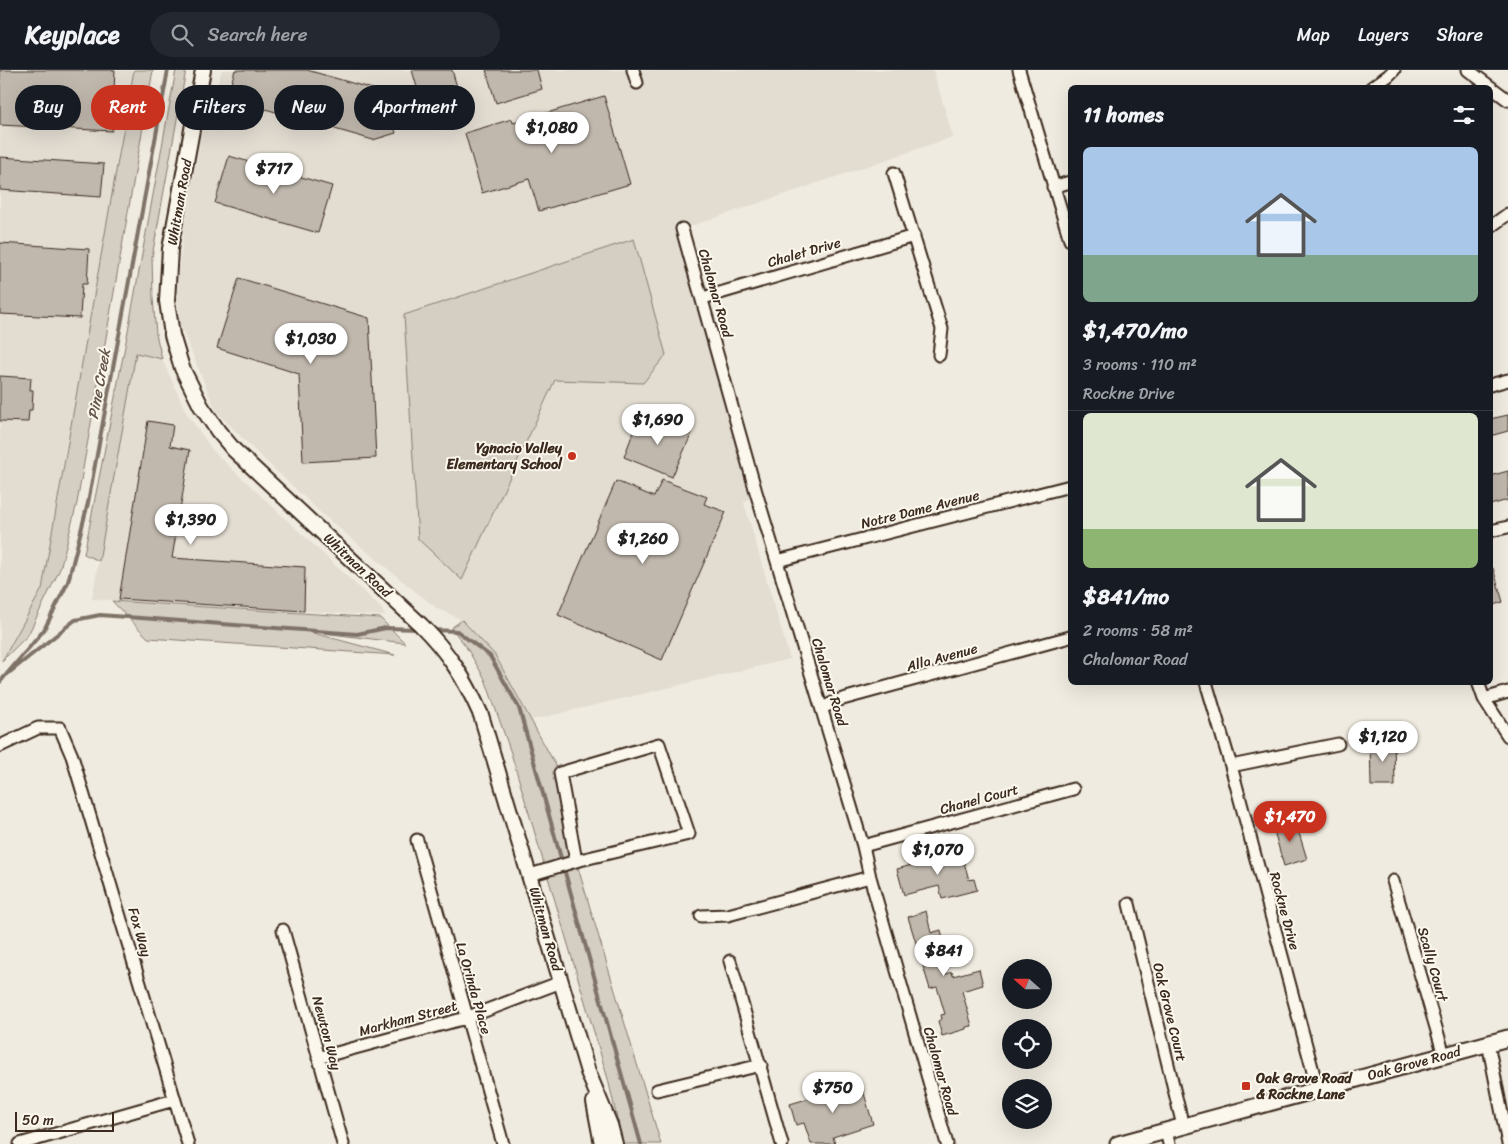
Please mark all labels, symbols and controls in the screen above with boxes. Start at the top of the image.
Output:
search box [150,12,500,57]
text: Keyplace [25,14,120,56]
text: Search here [208,18,308,51]
text: Map [1297,19,1330,51]
text: Layers [1358,19,1409,51]
text: Share [1437,19,1483,51]
icon: search [168,21,196,49]
chip: Buy [15,85,81,130]
chip: Rent [91,85,165,130]
chip: Filters [175,85,264,130]
chip: New [274,85,344,130]
chip: Apartment [354,85,475,130]
text: 11 homes [1083,96,1164,134]
icon: filters [1450,101,1478,129]
pin: $1,080 [511,112,593,154]
text: $1,080 [526,113,578,142]
pin: $717 [244,152,304,195]
text: $717 [256,154,292,183]
street label: Whitman Road [160,156,200,247]
icon: home [1236,180,1326,270]
street label: Chalet Drive [765,230,844,275]
street label: Chalomar Road [691,246,741,342]
text: $1,470/mo [1083,312,1187,350]
pin: $1,030 [270,322,352,365]
text: $1,030 [286,324,336,353]
water label: Pine Creek [80,346,118,421]
text: 3 rooms · 110 m² [1083,350,1197,379]
text: Rockne Drive [1083,379,1175,408]
pin: $1,690 [617,404,699,446]
text: $1,690 [633,405,683,434]
place label: Ygnacio Valley Elementary School [446,436,563,477]
icon: home [1236,445,1326,535]
marker: Ygnacio Valley Elementary School [566,450,578,462]
street label: Notre Dame Avenue [858,483,982,536]
pin: $1,390 [150,504,232,546]
text: $1,390 [166,505,216,534]
pin: $1,260 [602,522,684,565]
text: $1,260 [618,524,668,553]
street label: Whitman Road [317,527,399,605]
text: $841/mo [1083,578,1169,616]
text: 2 rooms · 58 m² [1083,616,1193,645]
street label: Chalomar Road [804,635,855,731]
street label: Alla Avenue [903,636,981,679]
text: Chalomar Road [1083,645,1187,674]
pin: $1,120 [1342,720,1424,763]
text: $1,120 [1359,722,1407,751]
street label: Chanel Court [937,777,1021,822]
pin: $1,470 [1249,800,1331,843]
text: $1,470 [1264,802,1316,831]
pin: $1,070 [897,834,979,876]
text: $1,070 [912,835,964,864]
street label: Rockne Drive [1262,869,1307,953]
street label: Whitman Road [522,884,570,976]
street label: Fox Way [121,904,159,961]
street label: Scally Court [1410,924,1455,1006]
pin: $841 [914,934,974,977]
text: $841 [925,936,963,965]
street label: La Orinda Place [448,939,499,1037]
north arrow [1002,959,1052,1009]
map controls [1002,959,1052,1129]
street label: Oak Grove Court [1145,960,1194,1064]
street label: Newton Way [305,993,349,1074]
street label: Markham Street [356,993,460,1044]
button: locate [1002,1019,1052,1069]
street label: Chalomar Road [916,1024,966,1120]
street label: Oak Grove Road [1365,1039,1465,1088]
place label: Oak Grove Road & Rockne Lane [1255,1066,1353,1107]
pin: $750 [803,1072,863,1114]
text: $750 [813,1073,853,1102]
button: layers [1002,1079,1052,1129]
marker: Oak Grove Road & Rockne Lane [1240,1080,1252,1092]
text: 50 m [22,1108,54,1133]
scale bar [15,1109,114,1132]

